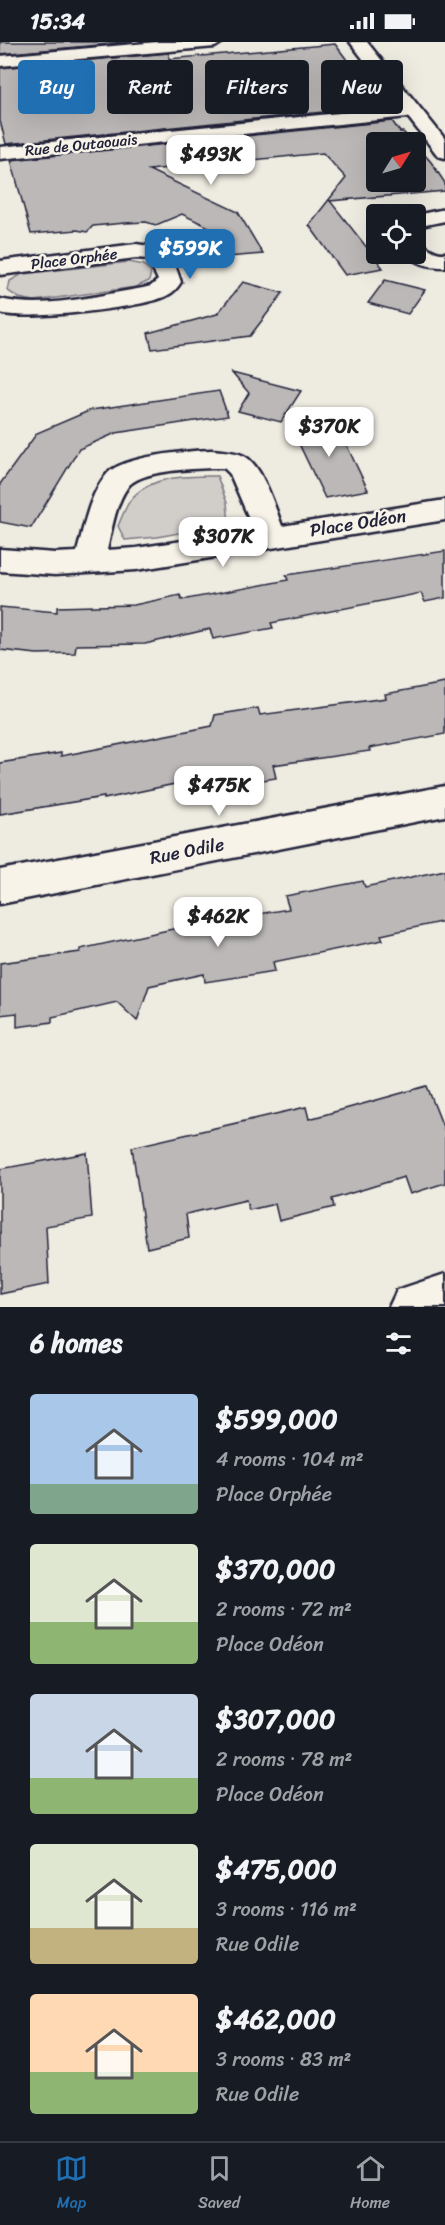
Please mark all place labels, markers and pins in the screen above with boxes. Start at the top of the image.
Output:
pin: $493K [169,135,253,186]
pin: $599K [148,229,232,280]
pin: $370K [287,407,371,458]
pin: $307K [181,517,265,568]
pin: $475K [177,766,261,817]
pin: $462K [176,897,260,948]

